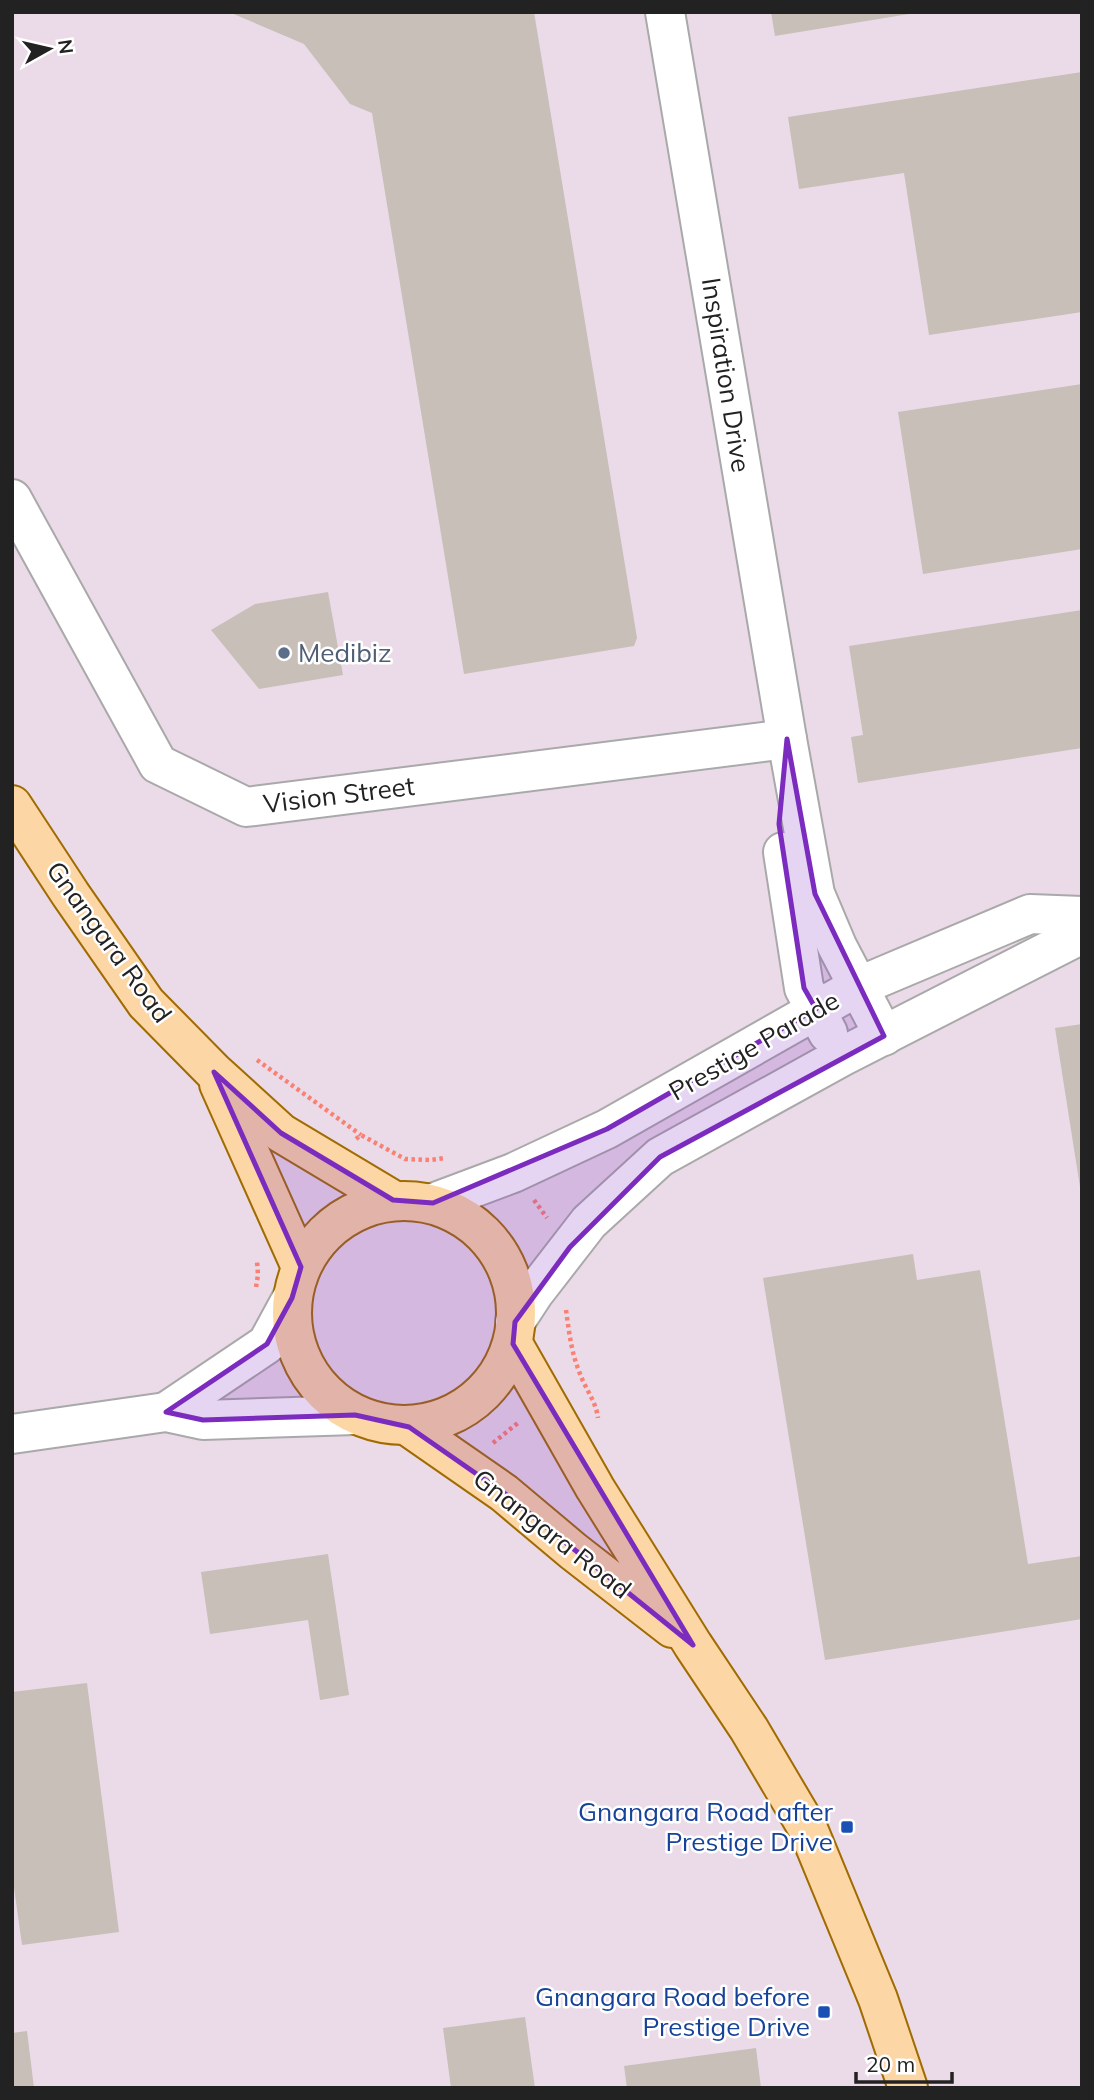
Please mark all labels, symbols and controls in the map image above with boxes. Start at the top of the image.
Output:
north arrow [14,14,84,84]
text: N [53,38,79,55]
street label: Inspiration Drive [695,275,758,475]
place label: Medibiz [298,636,392,669]
marker: Medibiz [276,645,292,661]
street label: Vision Street [261,769,416,820]
street label: Gnangara Road [40,854,179,1029]
street label: Prestige Parade [663,983,845,1108]
street label: Gnangara Road [467,1462,638,1606]
place label: Gnangara Road after Prestige Drive [578,1795,834,1858]
marker: Gnangara Road after Prestige Drive [839,1819,855,1835]
place label: Gnangara Road before Prestige Drive [535,1980,810,2043]
marker: Gnangara Road before Prestige Drive [816,2004,832,2020]
scale bar [856,2040,952,2084]
text: 20 m [866,2051,915,2077]

